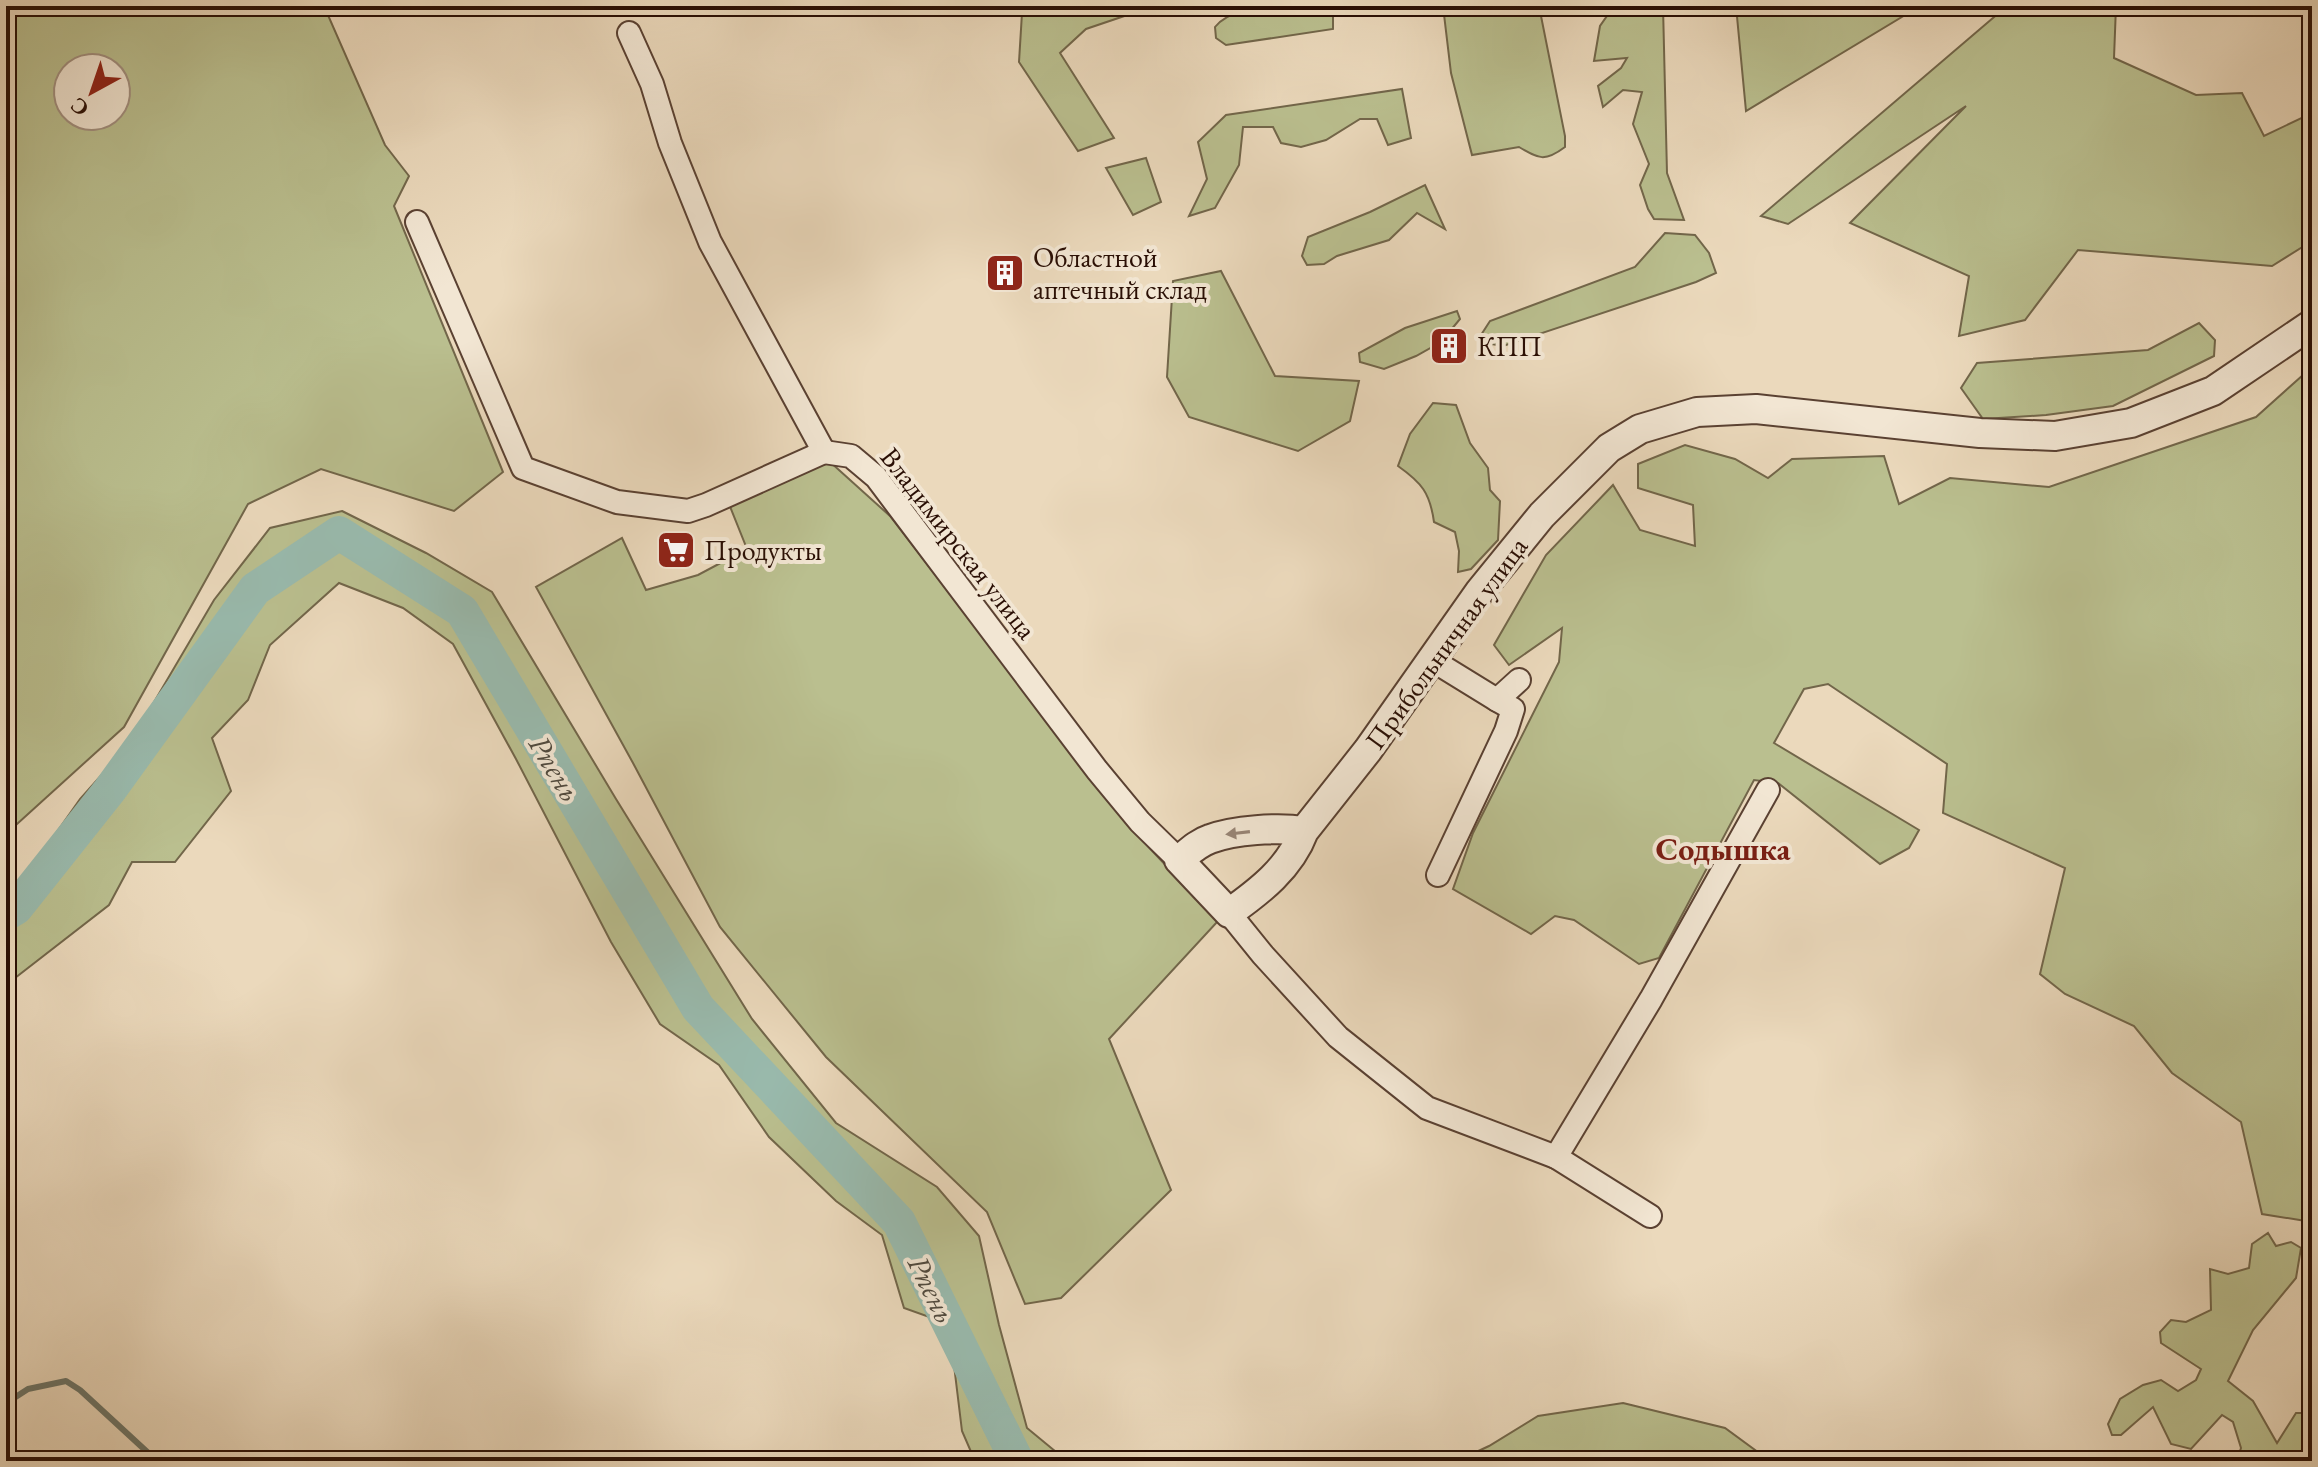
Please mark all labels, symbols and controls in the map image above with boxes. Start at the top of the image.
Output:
north arrow [52,52,132,132]
text: С [64,91,95,123]
place label: Областной аптечный склад [1033,239,1207,307]
building icon: Областной аптечный склад [984,252,1026,294]
building icon: КПП [1428,325,1470,367]
place label: КПП [1477,328,1542,364]
street label: Владимирская улица [873,440,1046,647]
supermarket icon: Продукты [655,529,697,571]
street label: Прибольничная улица [1357,529,1536,757]
place label: Продукты [704,532,822,568]
water label: Рпень [520,728,590,808]
one-way arrow [1225,827,1250,840]
district label: Содышка [1656,828,1791,870]
water label: Рпень [899,1249,965,1329]

